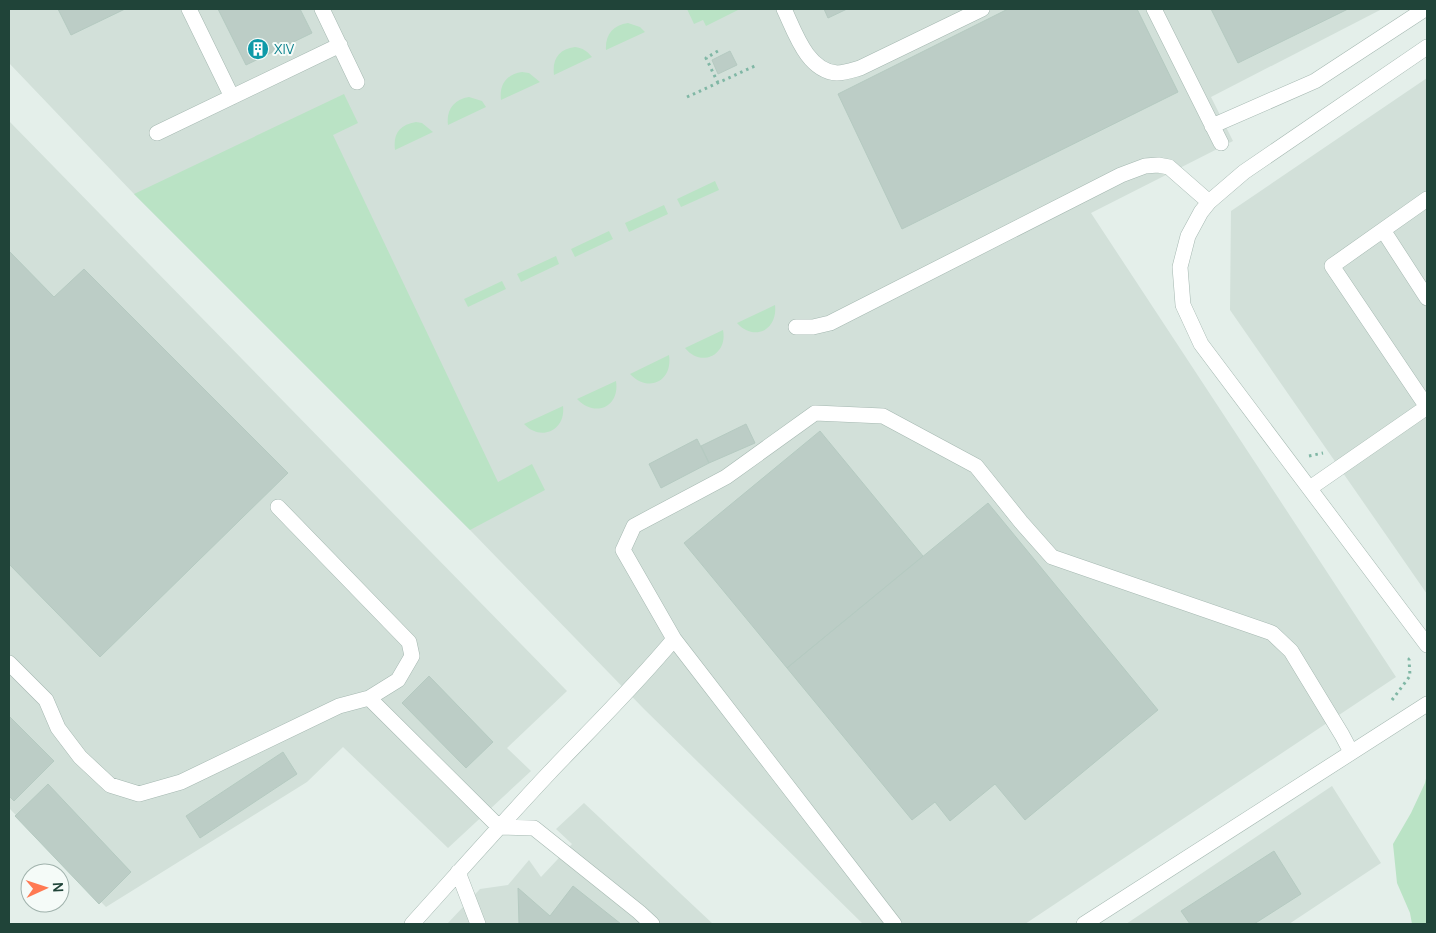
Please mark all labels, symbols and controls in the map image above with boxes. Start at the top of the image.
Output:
building icon: XIV [246,37,270,61]
place label: XIV [274,39,295,58]
north arrow [20,863,70,913]
text: N [49,882,68,893]

